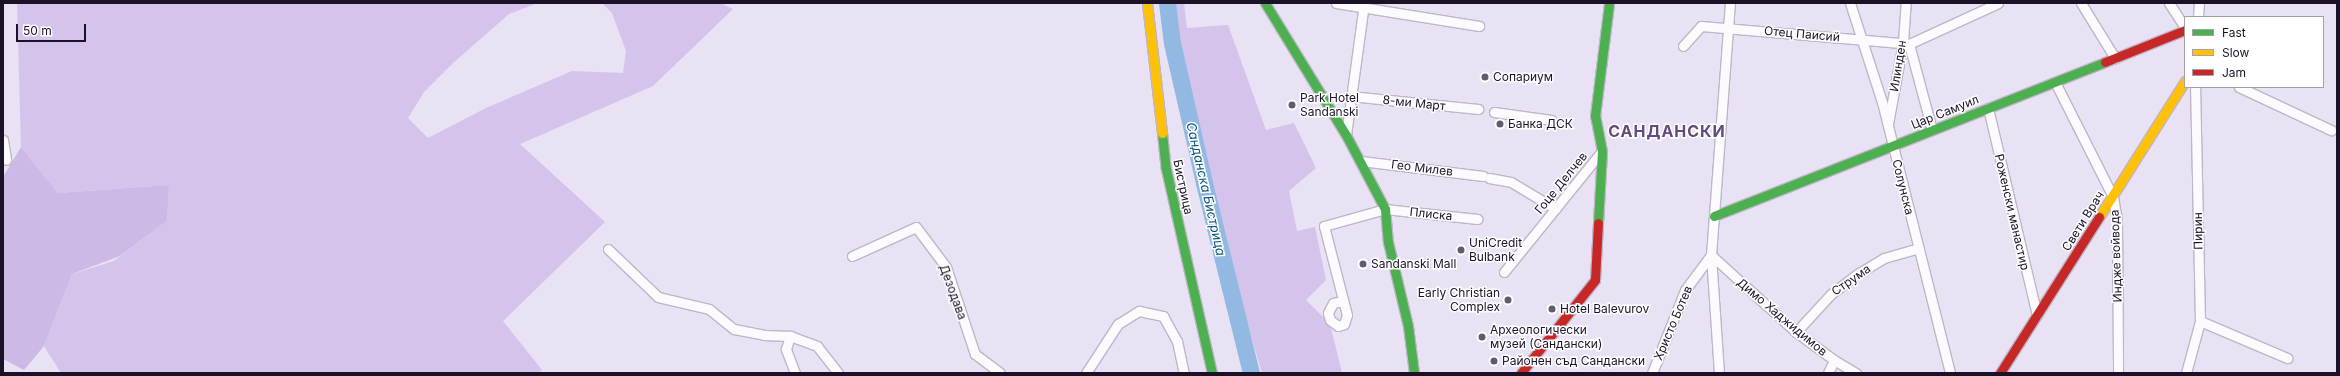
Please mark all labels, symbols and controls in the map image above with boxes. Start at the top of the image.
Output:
scale bar [18,16,88,42]
legend [2184,16,2324,88]
text: 50 m [23,23,52,38]
street label: Отец Паисий [1764,24,1840,44]
text: Fast [2222,25,2246,40]
street label: Илинден [1887,39,1909,93]
text: Slow [2222,45,2249,60]
text: Jam [2222,65,2246,80]
place label: Сопариум [1493,70,1553,84]
marker: Сопариум [1480,72,1490,82]
place label: Park Hotel Sandanski [1300,91,1359,119]
street label: Цар Самуил [1909,92,1981,132]
street label: 8-ми Март [1382,93,1446,113]
marker: Park Hotel Sandanski [1287,100,1297,110]
place label: Банка ДСК [1508,117,1573,131]
marker: Банка ДСК [1495,119,1505,129]
water label: Санданска Бистрица [1183,121,1229,257]
district label: САНДАНСКИ [1608,121,1726,141]
street label: Гоце Делчев [1532,149,1590,217]
street label: Роженски манастир [1992,153,2032,271]
street label: Гео Милев [1390,157,1454,179]
street label: Бистрица [1170,158,1196,216]
street label: Солунска [1889,158,1917,216]
street label: Свети Врач [2059,188,2107,254]
street label: Плиска [1409,205,1453,223]
street label: Индже войвода [2107,209,2125,303]
street label: Пирин [2190,212,2206,250]
place label: UniCredit Bulbank [1469,236,1522,264]
marker: UniCredit Bulbank [1456,245,1466,255]
place label: Sandanski Mall [1371,257,1456,271]
marker: Sandanski Mall [1358,259,1368,269]
street label: Струма [1829,261,1873,299]
street label: Дезодава [936,262,970,322]
street label: Димо Хаджидимов [1734,275,1830,359]
street label: Христо Ботев [1651,284,1695,362]
place label: Early Christian Complex [1418,286,1500,314]
marker: Early Christian Complex [1503,295,1513,305]
place label: Hotel Balevurov [1560,302,1649,316]
marker: Hotel Balevurov [1547,304,1557,314]
place label: Археологически музей (Сандански) [1490,323,1602,351]
marker: Археологически музей (Сандански) [1477,332,1487,342]
place label: Районен съд Сандански [1502,354,1645,368]
marker: Районен съд Сандански [1489,356,1499,366]

